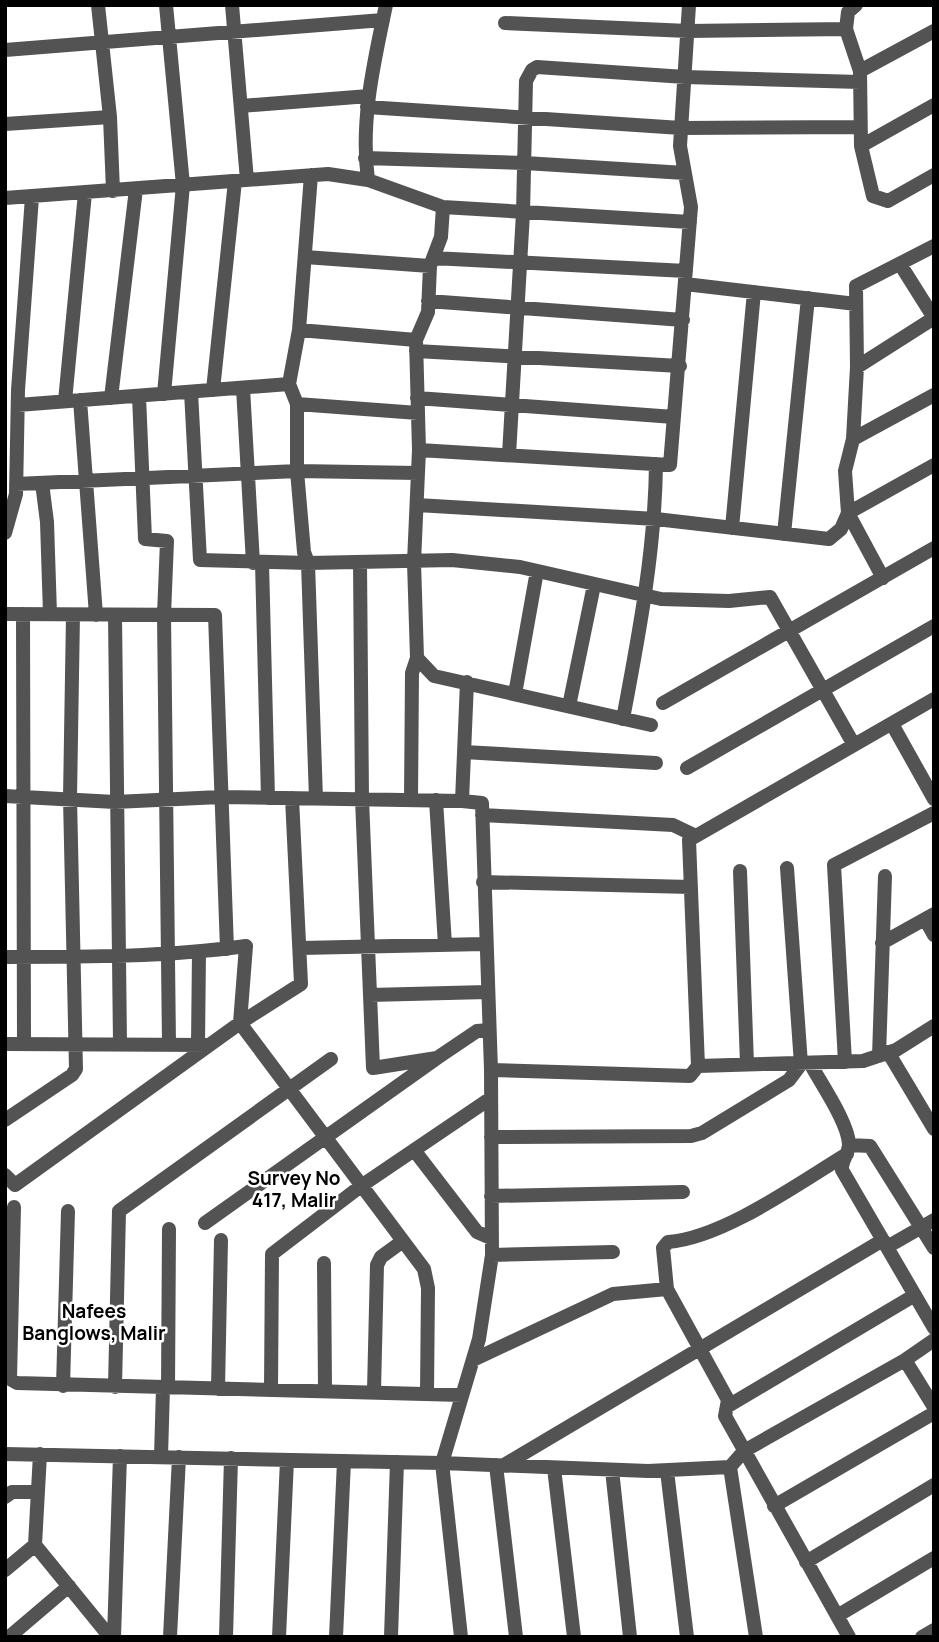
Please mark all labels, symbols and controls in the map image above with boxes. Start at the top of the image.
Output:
district label: Survey No 417, Malir [247,1165,341,1213]
district label: Nafees Banglows, Malir [22,1298,166,1346]

